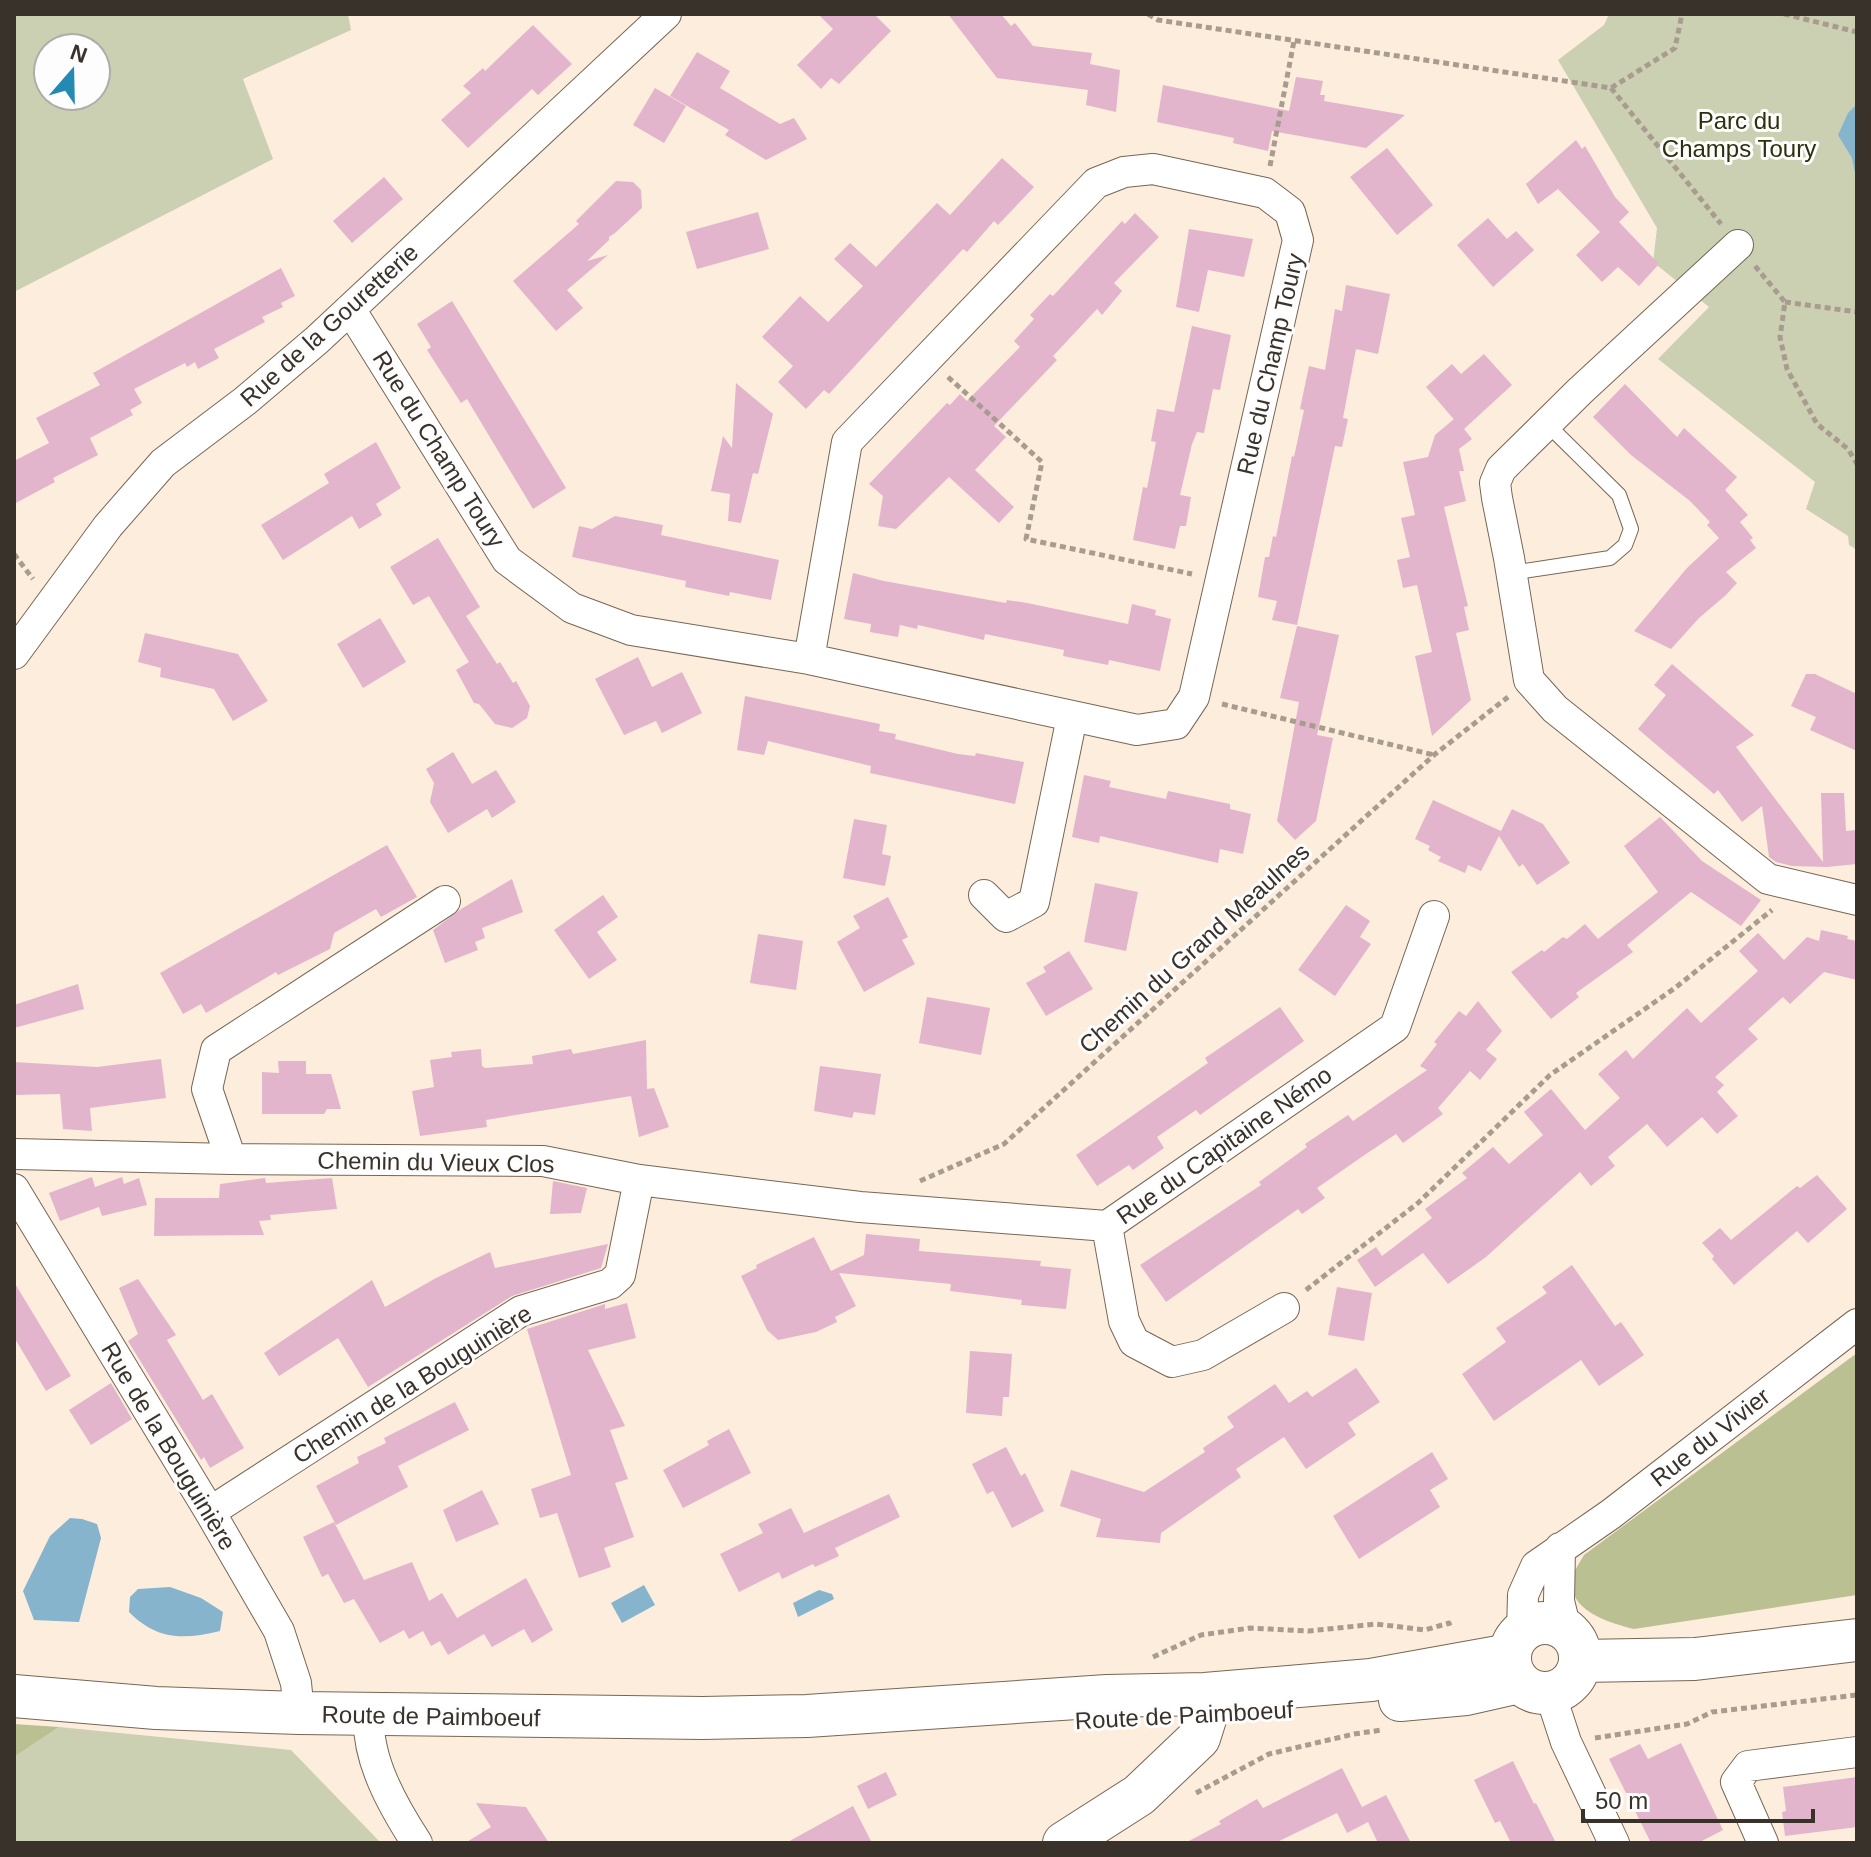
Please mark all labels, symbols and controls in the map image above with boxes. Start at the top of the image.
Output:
north arrow [32,32,112,112]
text: N [67,39,90,68]
park label: Parc du Champs Toury [1662,107,1816,162]
street label: Rue de la Gouretterie [235,238,423,412]
street label: Rue du Champ Toury [1231,251,1309,477]
street label: Rue du Champ Toury [368,346,510,552]
street label: Chemin du Grand Meaulnes [1073,838,1315,1058]
street label: Rue du Capitaine Némo [1111,1060,1337,1230]
street label: Chemin du Vieux Clos [317,1146,555,1178]
street label: Chemin de la Bouguinière [288,1299,536,1469]
street label: Rue de la Bouguinière [96,1337,242,1555]
street label: Rue du Vivier [1645,1382,1775,1492]
street label: Route de Paimboeuf [1074,1696,1294,1734]
street label: Route de Paimboeuf [321,1701,541,1731]
scale bar [1583,1773,1813,1823]
text: 50 m [1595,1787,1648,1814]

